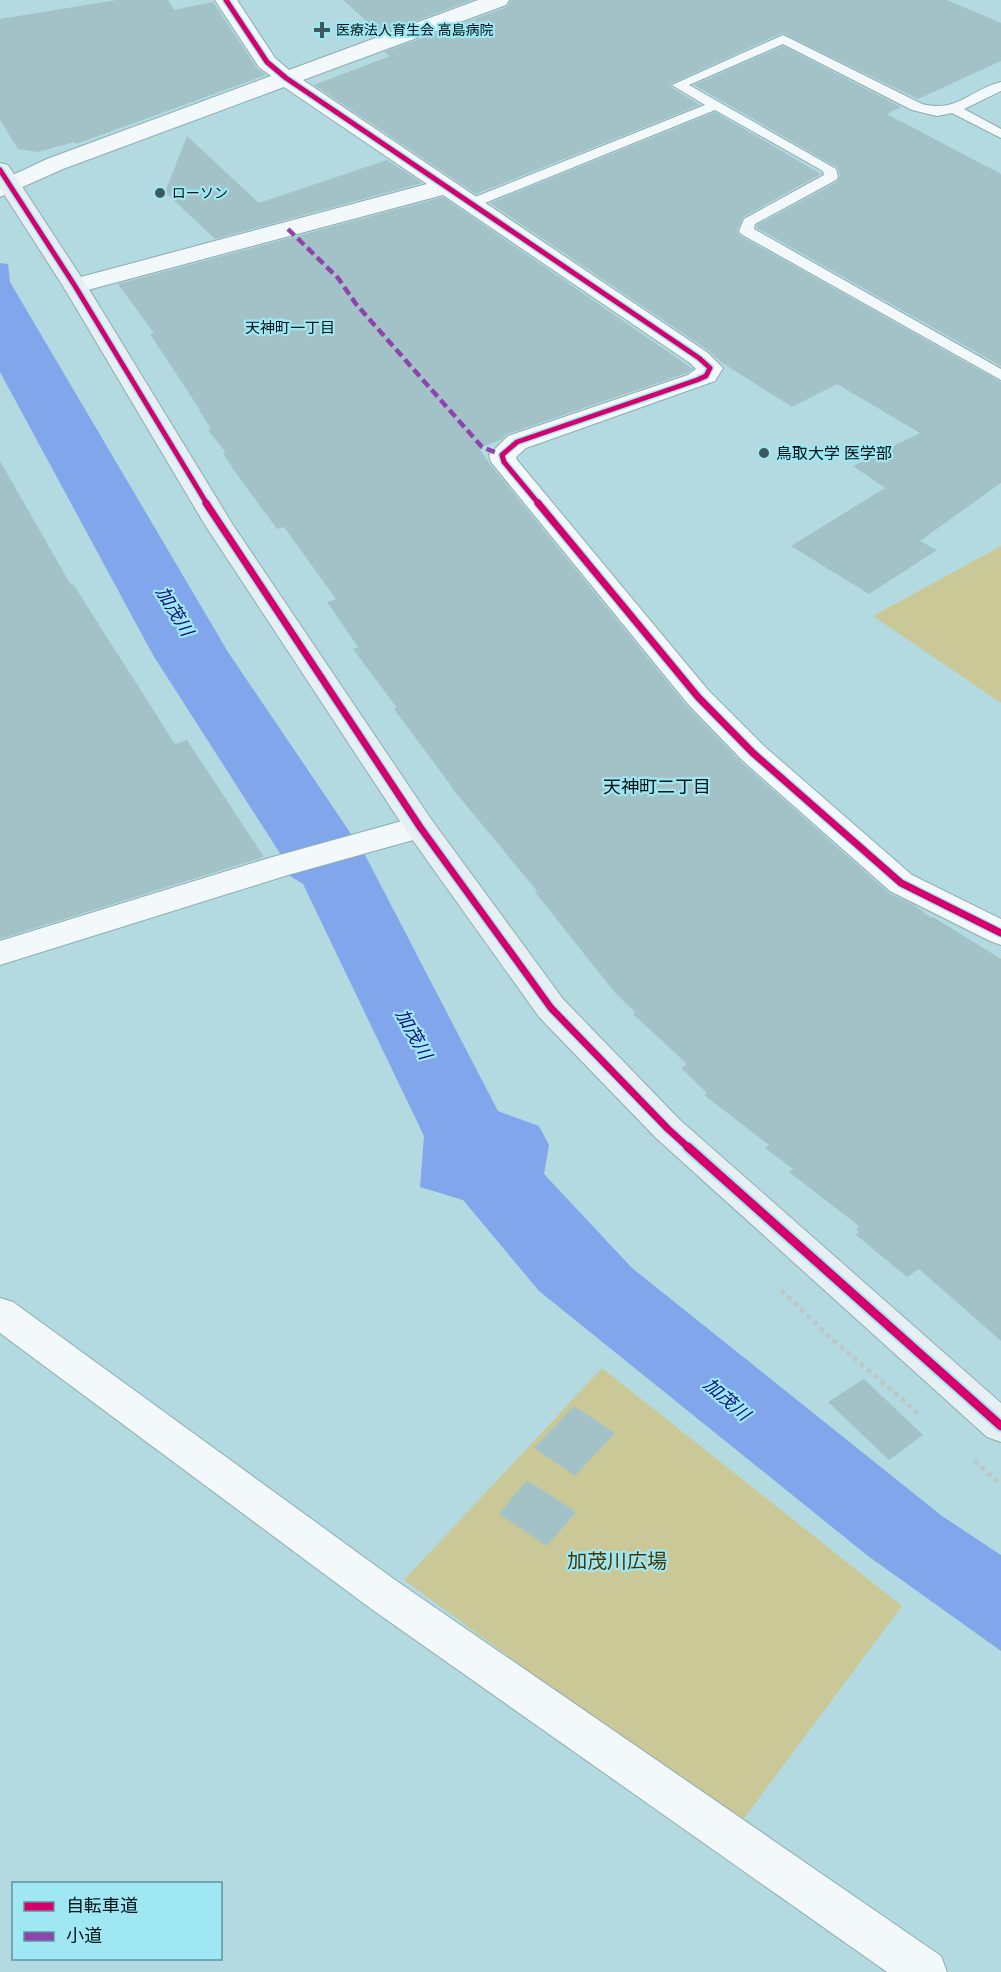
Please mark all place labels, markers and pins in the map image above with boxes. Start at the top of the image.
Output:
marker: 医療法人育生会 高島病院 [313,21,331,39]
place label: 医療法人育生会 高島病院 [336,22,494,38]
place label: ローソン [172,185,228,201]
marker: ローソン [153,186,167,200]
place label: 鳥取大学 医学部 [776,444,892,463]
marker: 鳥取大学 医学部 [757,446,771,460]

